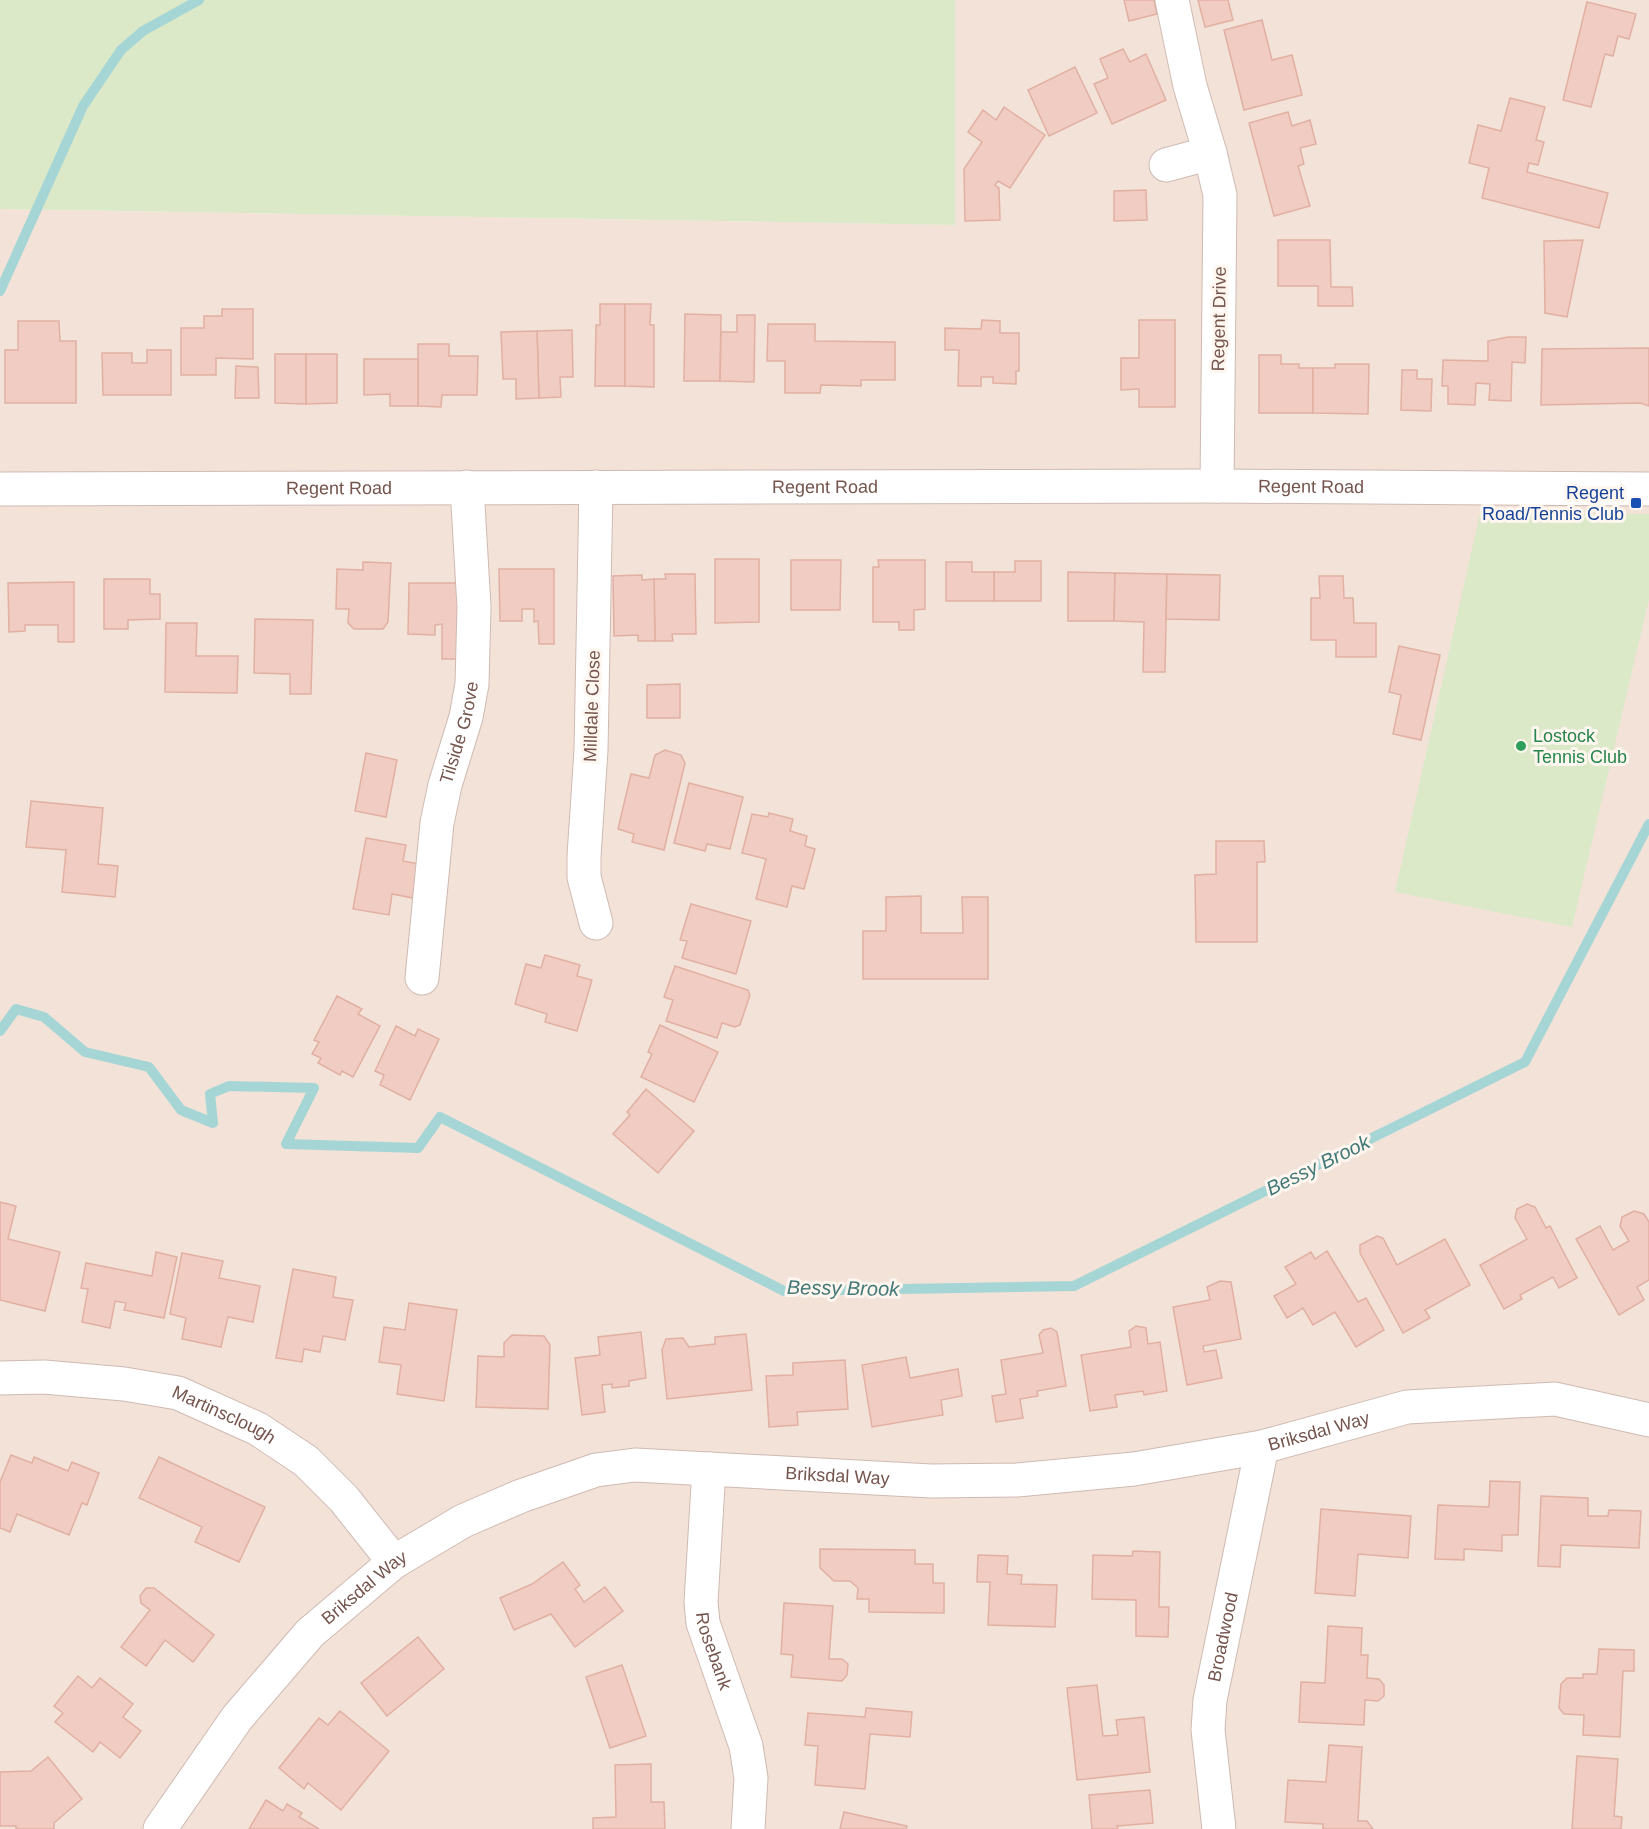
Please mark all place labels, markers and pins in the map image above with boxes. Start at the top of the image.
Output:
place label: Regent Road/Tennis Club [1482,483,1624,524]
marker: Regent Road/Tennis Club [1629,496,1643,510]
place label: Lostock Tennis Club [1533,726,1627,767]
marker: Lostock Tennis Club [1514,739,1528,753]

